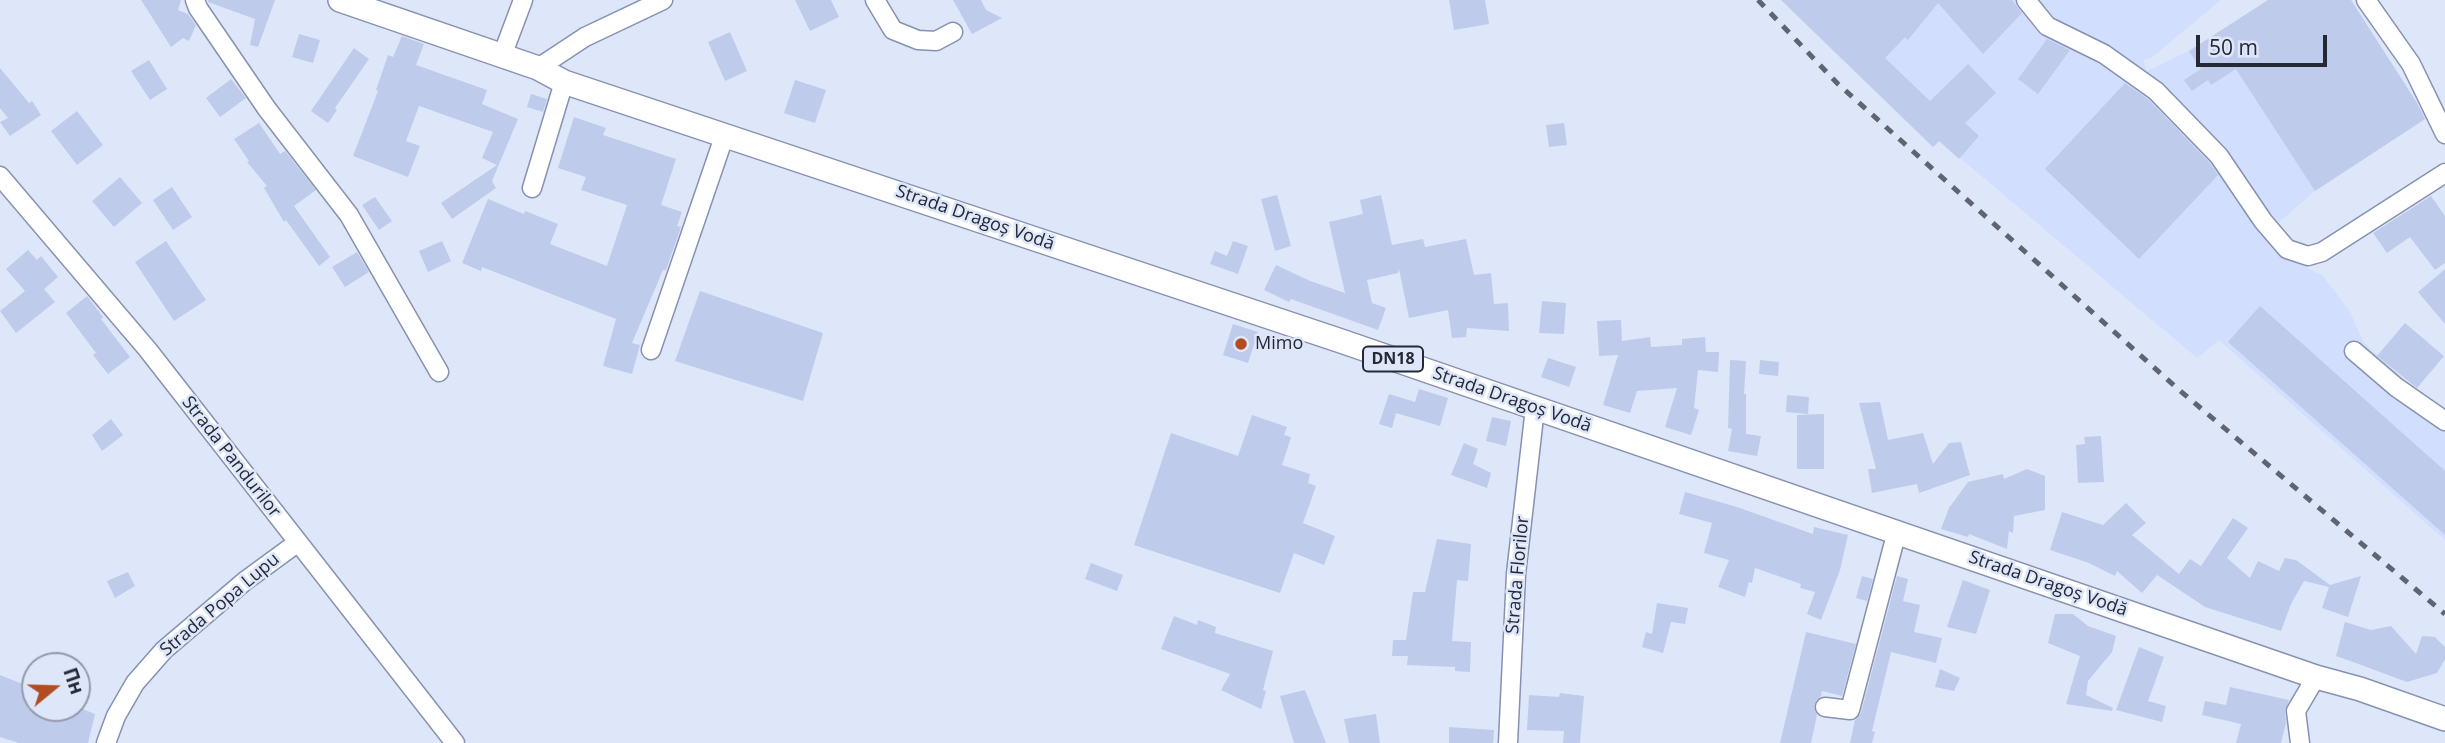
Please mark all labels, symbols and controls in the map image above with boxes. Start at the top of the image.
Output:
scale bar [2200,21,2331,65]
text: 50 m [2209,33,2258,61]
street label: Strada Dragoș Vodă [893,181,1057,255]
place label: Mimo [1255,333,1303,355]
marker: Mimo [1233,336,1249,352]
road number: DN18 [1363,346,1423,372]
street label: Strada Dragoș Vodă [1430,363,1594,437]
street label: Strada Pandurilor [177,392,285,522]
street label: Strada Florilor [1502,515,1534,635]
street label: Strada Dragoș Vodă [1966,547,2130,621]
street label: Strada Popa Lupu [156,549,284,661]
north arrow [21,652,91,722]
text: Пн [57,664,91,698]

